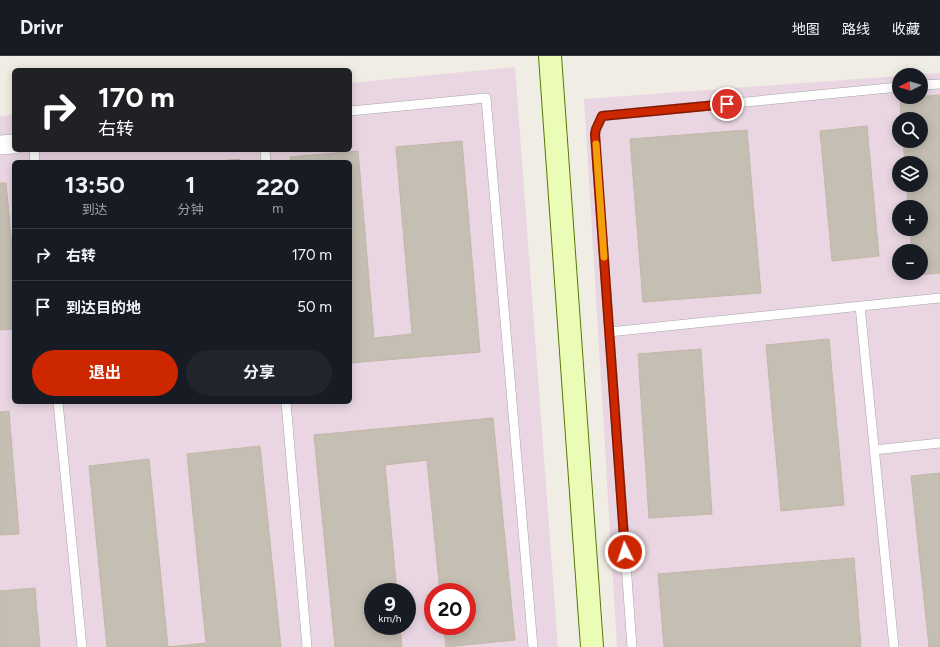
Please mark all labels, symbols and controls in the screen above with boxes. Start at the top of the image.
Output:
text: Drivr [20,16,63,39]
text: 地图 [792,21,820,38]
text: 路线 [842,21,870,38]
text: 收藏 [892,21,920,38]
north arrow [892,68,928,104]
map controls [892,68,928,280]
text: 170 m [98,80,175,114]
icon: right [32,84,84,136]
pin [710,87,744,121]
icon: arrive [716,93,738,115]
button: search [892,112,928,148]
text: 右转 [98,118,134,140]
button: layers [892,156,928,192]
text: 13:50 [65,170,125,199]
text: 1 [185,170,195,199]
text: 220 [256,172,299,201]
button: + [892,200,928,236]
text: m [272,201,283,216]
text: 到达 [82,202,108,217]
text: 分钟 [177,202,203,217]
icon: right [32,244,54,266]
button: − [892,244,928,280]
text: 170 m [292,246,332,264]
text: 右转 [66,247,96,265]
icon: arrive [32,296,54,318]
text: 50 m [297,298,332,316]
text: 到达目的地 [66,299,141,317]
button: 退出 [32,350,178,396]
button: 分享 [186,350,332,396]
position arrow [604,531,646,573]
speed limit sign: 20 [424,583,476,635]
text: 9 [384,592,396,616]
text: km/h [379,612,401,625]

